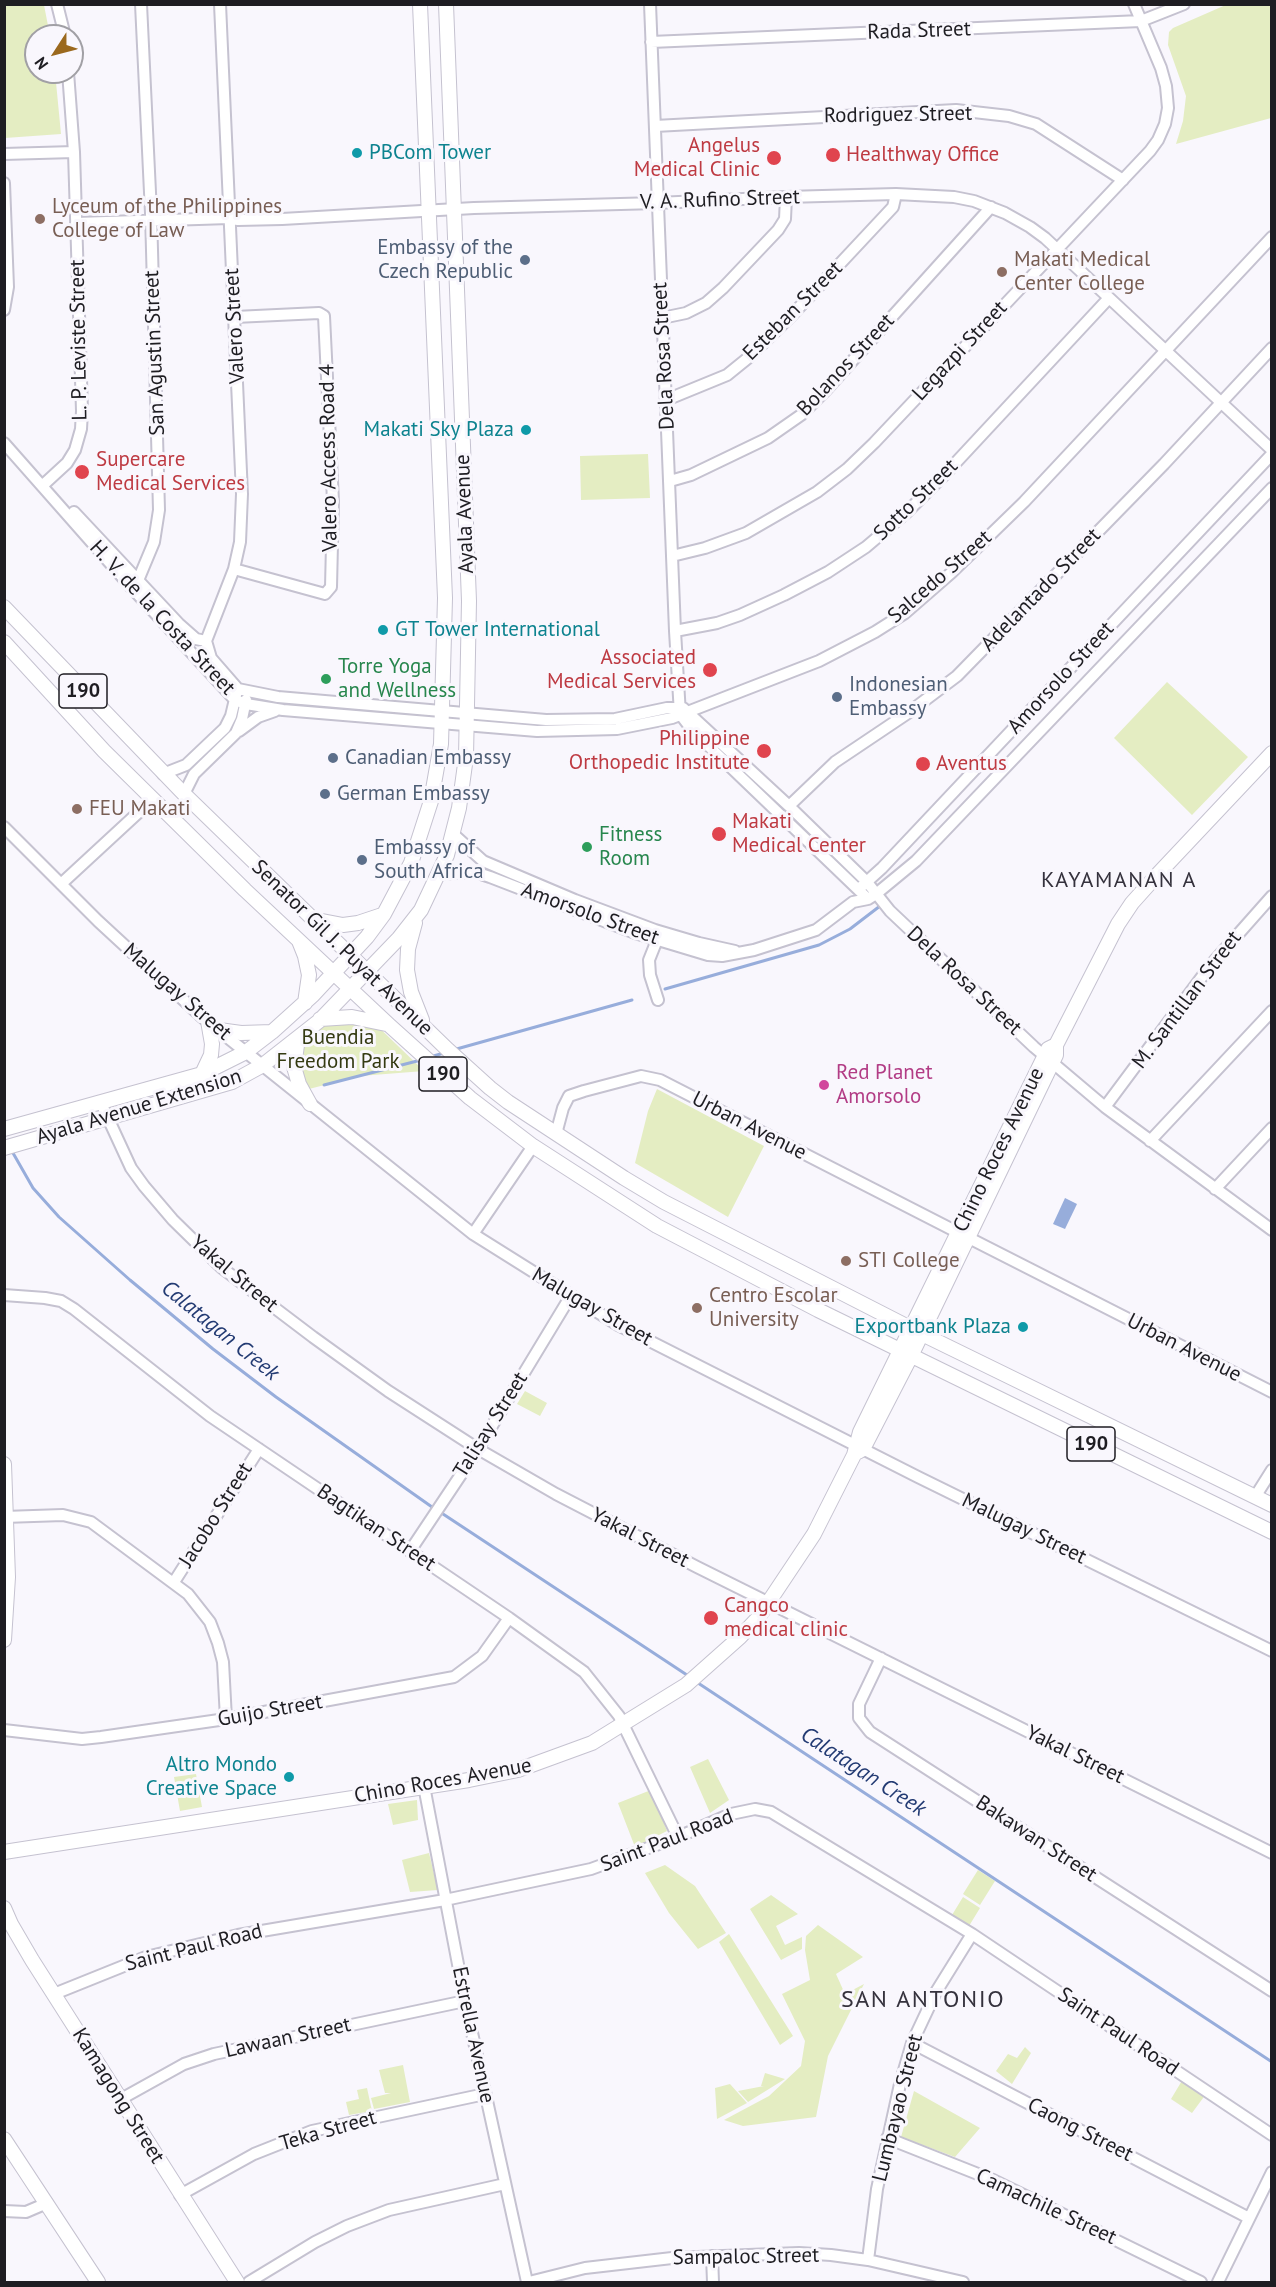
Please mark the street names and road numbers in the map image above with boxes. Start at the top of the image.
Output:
street label: Rada Street [867,17,971,45]
street label: Rodriguez Street [824,101,972,129]
street label: V. A. Rufino Street [640,185,800,215]
street label: Esteban Street [738,256,848,366]
street label: L. P. Leviste Street [65,259,93,421]
street label: Valero Street [219,268,251,384]
street label: San Agustin Street [140,270,170,436]
street label: Dela Rosa Street [648,282,680,430]
street label: Legazpi Street [907,296,1013,406]
street label: Bolanos Street [792,309,900,421]
street label: Valero Access Road 4 [315,364,343,552]
street label: Ayala Avenue [450,454,480,574]
street label: Sotto Street [869,454,963,546]
street label: Adelantado Street [976,523,1106,657]
street label: Salcedo Street [883,525,997,629]
street label: H. V. de la Costa Street [84,535,240,701]
street label: Amorsolo Street [1003,617,1119,739]
road number: 190 [59,674,107,708]
street label: Senator Gil J. Puyat Avenue [246,855,438,1041]
street label: Amorsolo Street [518,877,662,951]
street label: Dela Rosa Street [901,921,1027,1041]
street label: M. Santillan Street [1127,926,1247,1074]
street label: Malugay Street [118,938,236,1046]
road number: 190 [419,1057,467,1091]
street label: Ayala Avenue Extension [33,1064,245,1150]
street label: Chino Roces Avenue [948,1064,1050,1236]
street label: Urban Avenue [687,1086,811,1166]
street label: Yakal Street [185,1230,283,1318]
street label: Malugay Street [527,1262,657,1352]
street label: Urban Avenue [1122,1308,1246,1388]
street label: Talisay Street [449,1367,533,1483]
road number: 190 [1067,1427,1115,1461]
street label: Jacobo Street [174,1458,258,1572]
street label: Bagtikan Street [312,1479,440,1577]
street label: Malugay Street [958,1488,1090,1570]
street label: Yakal Street [587,1503,693,1573]
street label: Guijo Street [216,1689,324,1733]
street label: Yakal Street [1022,1720,1128,1790]
street label: Chino Roces Avenue [352,1753,534,1809]
street label: Bakawan Street [971,1790,1101,1888]
street label: Saint Paul Road [597,1804,737,1878]
street label: Saint Paul Road [123,1919,265,1977]
street label: Estrella Avenue [446,1964,500,2106]
street label: Saint Paul Road [1053,1982,1183,2082]
street label: Lawaan Street [223,2012,353,2064]
street label: Kamagong Street [66,2024,170,2168]
street label: Lumbayao Street [867,2032,929,2184]
street label: Caong Street [1023,2093,1137,2167]
street label: Teka Street [277,2105,379,2157]
street label: Camachile Street [972,2163,1120,2251]
street label: Sampaloc Street [673,2243,819,2271]

